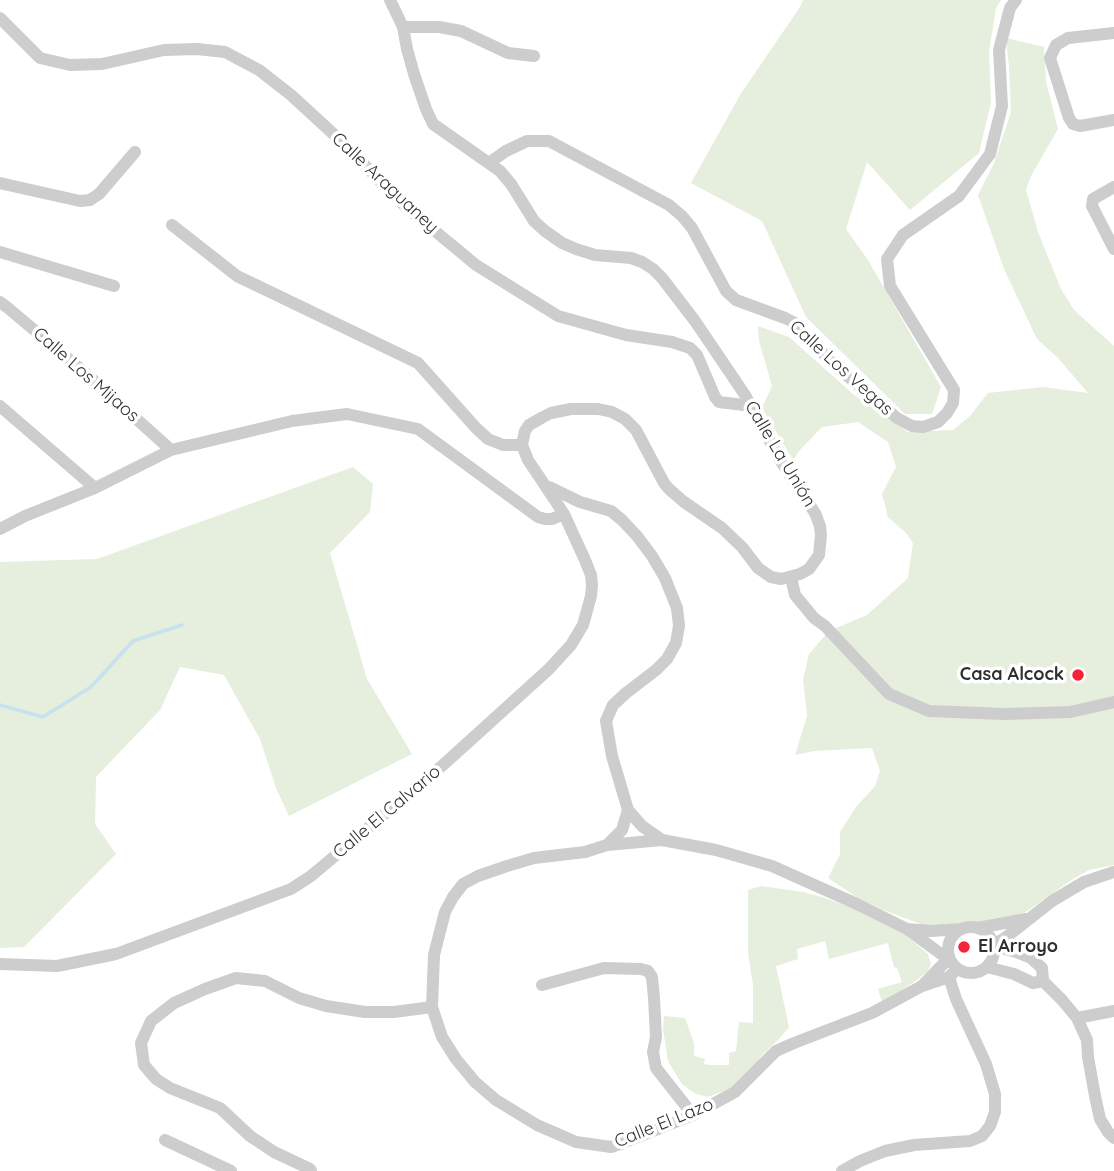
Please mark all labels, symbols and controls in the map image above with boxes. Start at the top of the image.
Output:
street label: Calle Araguaney [327,128,443,238]
street label: Calle Los Vegas [785,316,897,420]
street label: Calle Los Mijaos [29,323,143,427]
street label: Calle La Unión [740,397,820,511]
place label: Casa Alcock [960,664,1064,686]
marker: Casa Alcock [1070,667,1086,683]
street label: Calle El Calvario [329,761,445,863]
place label: El Arroyo [978,936,1058,958]
marker: El Arroyo [956,939,972,955]
street label: Calle El Lazo [611,1093,717,1153]

